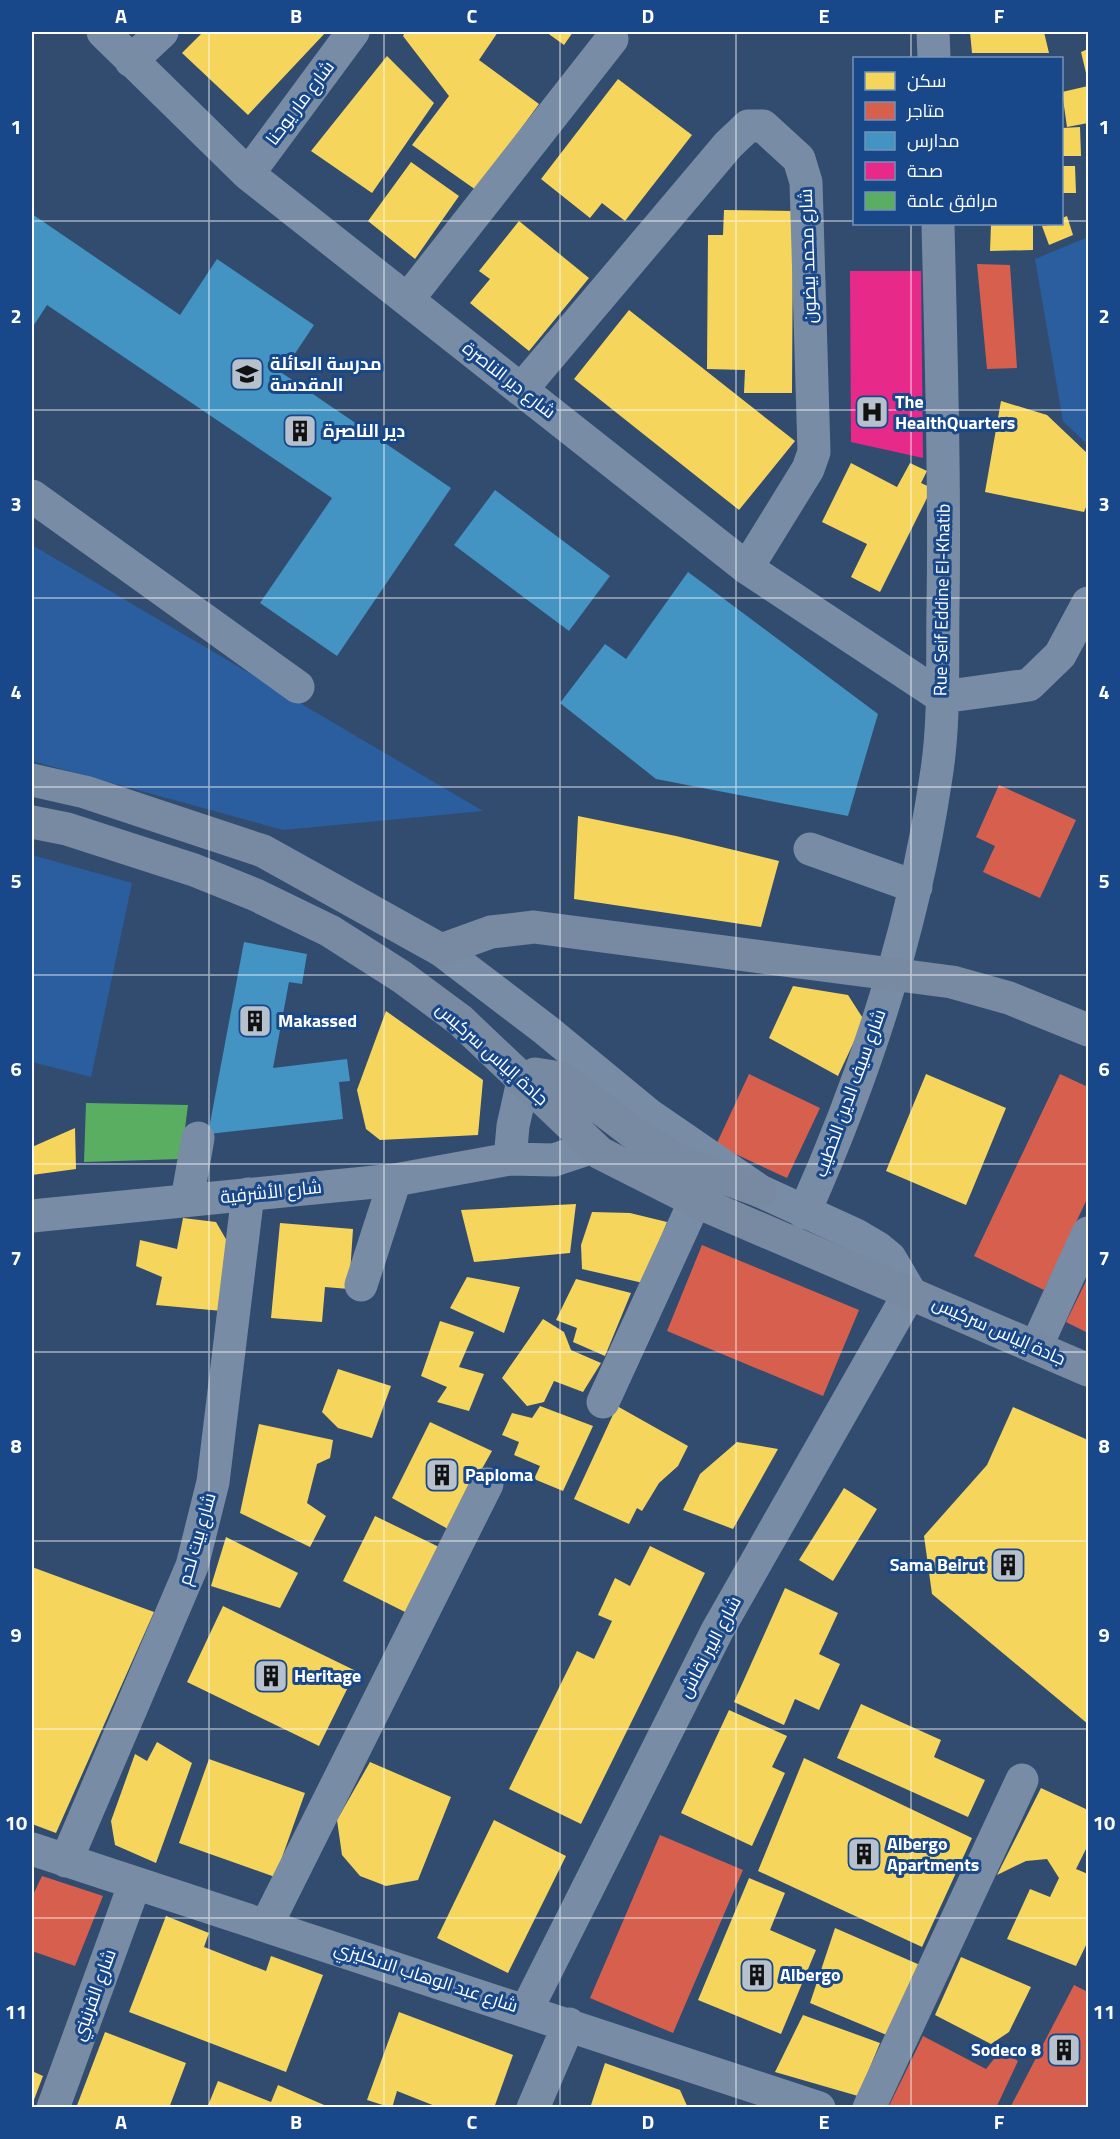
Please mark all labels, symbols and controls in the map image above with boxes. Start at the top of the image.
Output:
text: A [115,0,127,31]
text: B [290,0,302,31]
text: C [467,0,478,31]
text: D [642,0,654,31]
text: E [818,0,830,31]
text: F [994,0,1005,31]
street label: شارع مار يوحنا [259,55,341,151]
legend [853,57,1063,225]
text: سكن [907,67,946,94]
text: متاجر [906,97,945,124]
text: 1 [10,111,22,142]
text: 1 [1098,111,1110,142]
text: مدارس [907,127,960,154]
text: صحة [907,157,943,184]
text: مرافق عامة [907,187,998,214]
street label: شارع محمد بيضون [792,188,823,324]
text: 2 [10,300,22,331]
text: 2 [1098,300,1110,331]
street label: شارع دير الناصرة [457,334,562,425]
place label: مدرسة العائلة المقدسة [270,350,382,398]
school or university icon: مدرسة العائلة المقدسة [229,356,265,392]
place label: The HealthQuarters [895,388,1015,436]
hospital icon: The HealthQuarters [854,394,890,430]
building icon: دير الناصرة [282,413,318,449]
place label: دير الناصرة [323,417,405,444]
text: 3 [10,488,22,519]
text: 3 [1098,488,1110,519]
street label: Rue Seif Eddine El-Khatib [926,504,957,696]
text: 4 [10,676,22,707]
text: 4 [1098,676,1110,707]
text: 5 [10,865,22,896]
text: 5 [1098,865,1110,896]
street label: جادة إلياس سركيس [430,996,555,1112]
building icon: Makassed [237,1003,273,1039]
street label: شارع سيف الدين الخطيب [807,1005,892,1181]
place label: Makassed [278,1007,357,1034]
text: 6 [10,1053,22,1084]
text: 6 [1098,1053,1110,1084]
street label: شارع الأشرفية [219,1173,323,1210]
text: 7 [10,1242,22,1273]
text: 7 [1098,1242,1110,1273]
street label: جادة إلياس سركيس [928,1289,1070,1372]
text: 8 [10,1430,22,1461]
text: 8 [1098,1430,1110,1461]
building icon: Paploma [424,1457,460,1493]
place label: Paploma [465,1461,533,1488]
street label: شارع بيت لحم [170,1489,223,1588]
building icon: Sama Beirut [990,1547,1026,1583]
place label: Sama Beirut [890,1551,985,1578]
street label: شارع البير نقاش [671,1591,748,1703]
text: 9 [10,1619,22,1650]
text: 9 [1098,1619,1110,1650]
building icon: Heritage [253,1658,289,1694]
place label: Heritage [294,1662,361,1689]
text: 10 [5,1807,27,1838]
text: 10 [1093,1807,1115,1838]
place label: Albergo Apartments [887,1830,979,1878]
building icon: Albergo Apartments [846,1836,882,1872]
street label: شارع عبد الوهاب الانكليزي [330,1934,522,2020]
street label: شارع الفرنيني [64,1945,124,2045]
building icon: Albergo [739,1957,775,1993]
place label: Albergo [780,1961,841,1988]
text: 11 [5,1996,27,2027]
text: 11 [1093,1996,1115,2027]
building icon: Sodeco 8 [1046,2032,1082,2068]
place label: Sodeco 8 [971,2036,1041,2063]
text: A [115,2106,127,2137]
text: B [290,2106,302,2137]
text: C [467,2106,478,2137]
text: D [642,2106,654,2137]
text: E [818,2106,830,2137]
text: F [994,2106,1005,2137]

